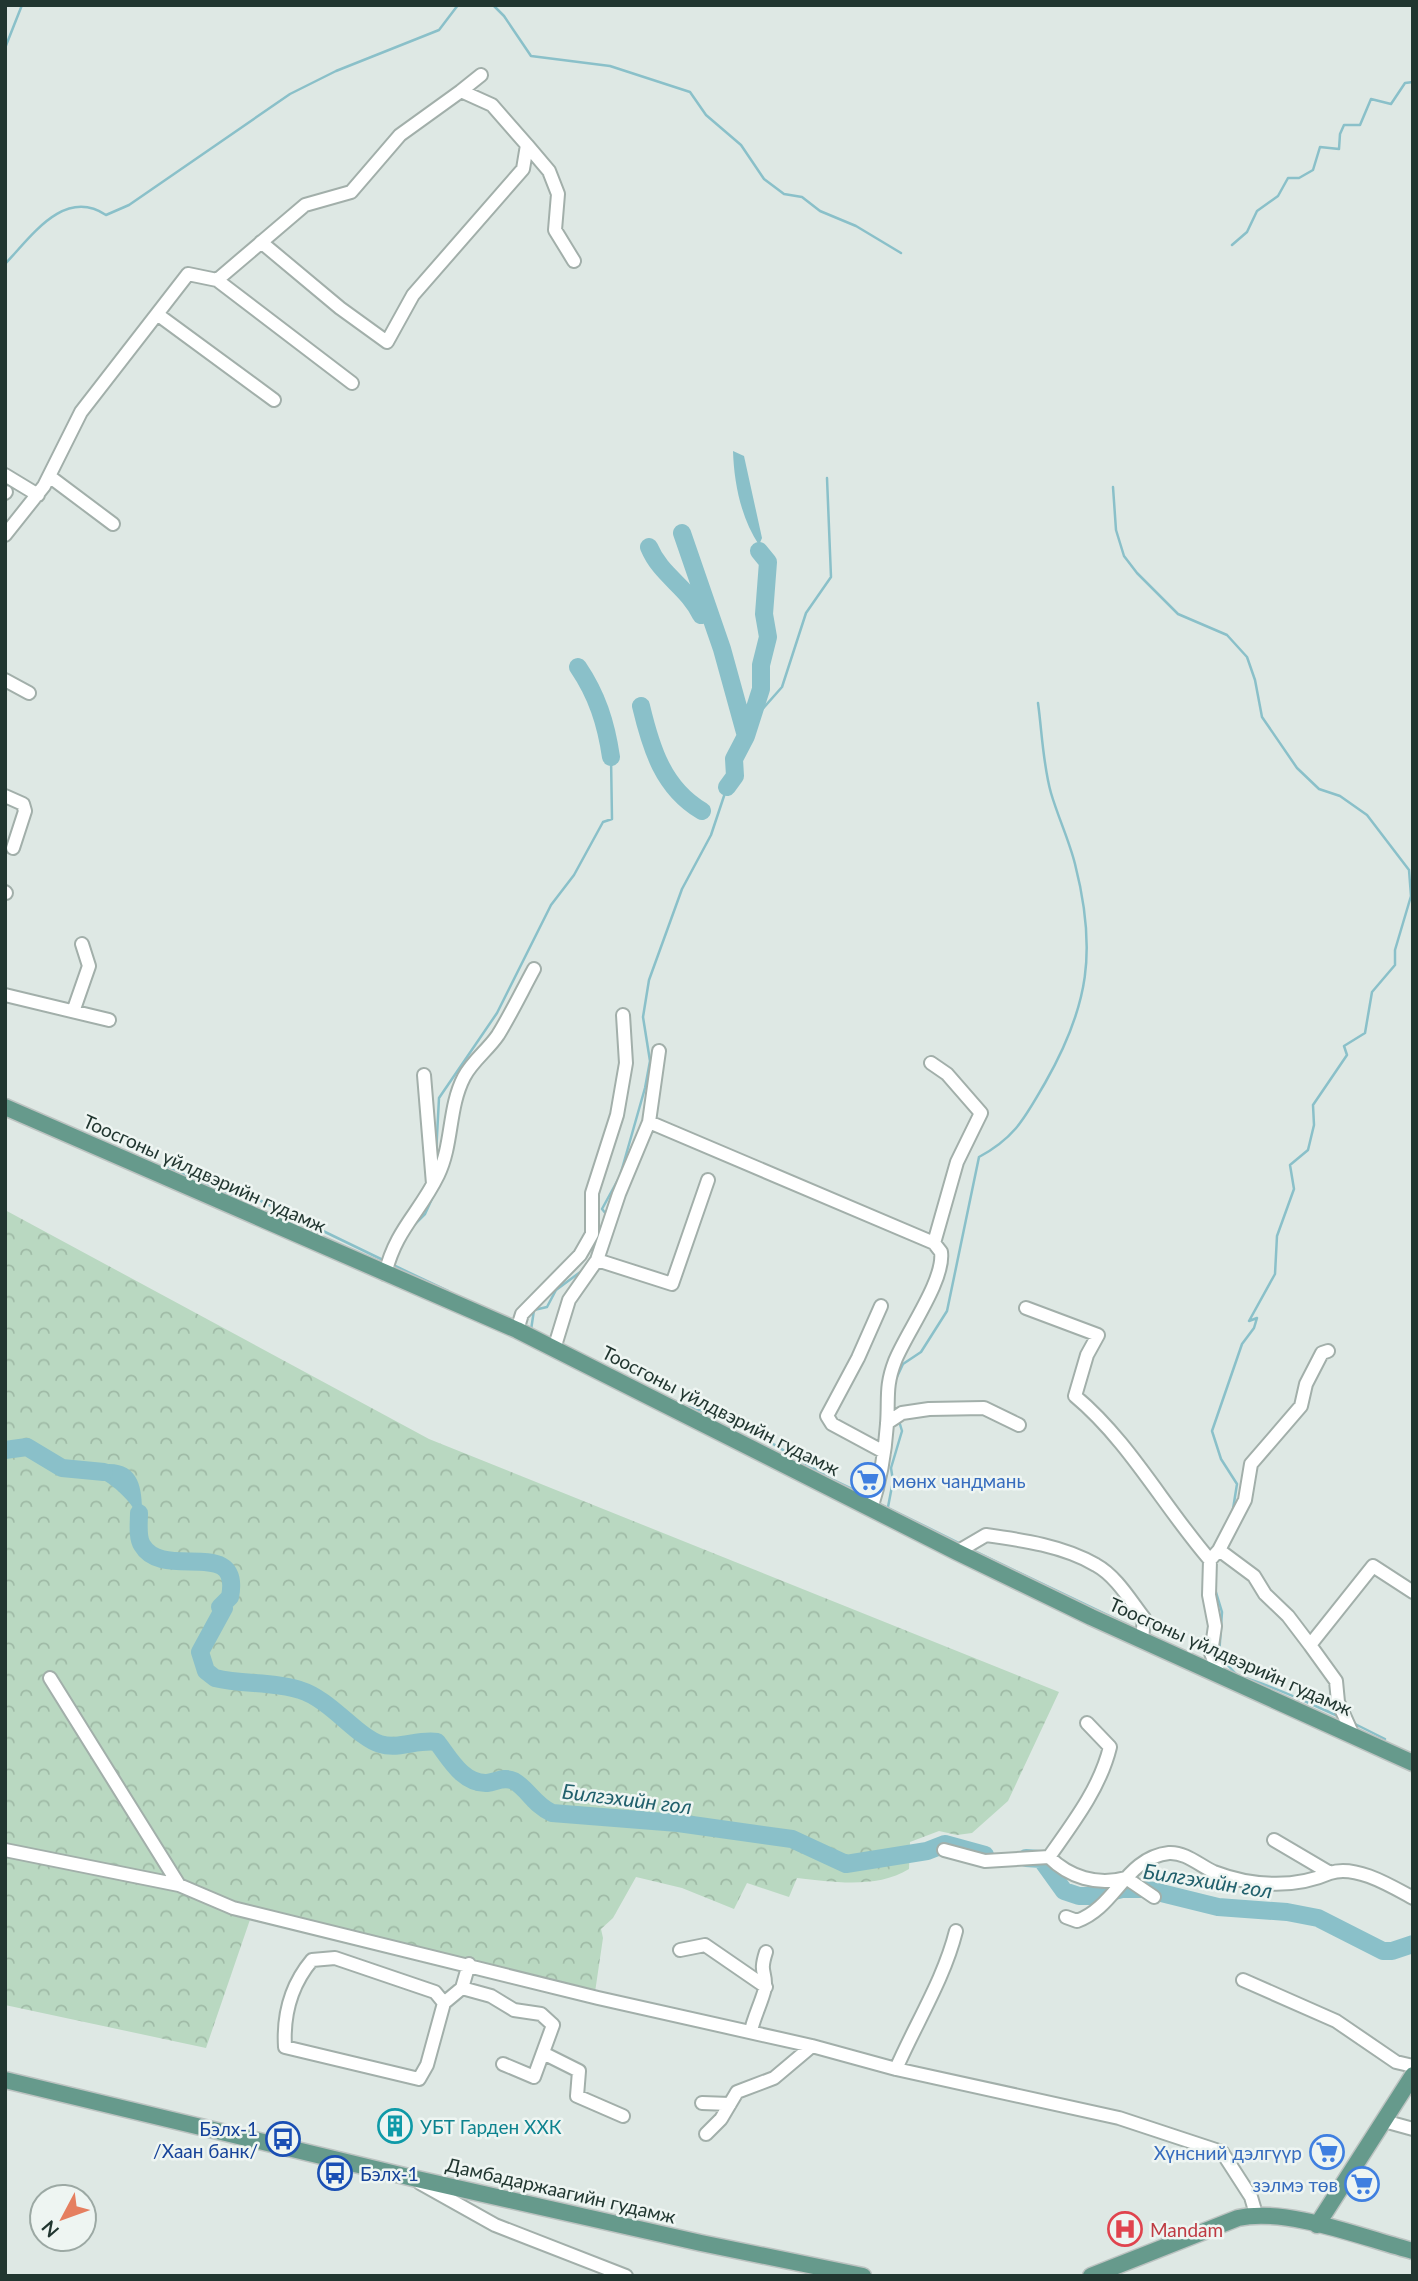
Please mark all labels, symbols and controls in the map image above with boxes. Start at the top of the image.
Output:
street label: Тоосгоны үйлдвэрийн гудамж [80,1109,330,1237]
street label: Тоосгоны үйлдвэрийн гудамж [598,1340,844,1480]
supermarket icon: мөнх чандмань [849,1461,887,1499]
place label: мөнх чандмань [892,1469,1026,1492]
street label: Тоосгоны үйлдвэрийн гудамж [1106,1592,1356,1720]
water label: Билгэхийн гол [561,1778,693,1818]
water label: Билгэхийн гол [1142,1857,1274,1903]
building icon: УБТ Гарден ХХК [376,2107,414,2145]
place label: УБТ Гарден ХХК [420,2115,562,2138]
place label: Бэлх-1 /Хаан банк/ [153,2117,258,2162]
bus stop icon: Бэлх-1 /Хаан банк/ [264,2120,302,2158]
supermarket icon: Хүнсний дэлгүүр [1308,2133,1346,2171]
place label: Хүнсний дэлгүүр [1154,2141,1302,2164]
street label: Дамбадаржаагийн гудамж [444,2152,678,2228]
bus stop icon: Бэлх-1 [316,2154,354,2192]
place label: Бэлх-1 [360,2162,419,2185]
supermarket icon: зэлмэ төв [1343,2165,1381,2203]
place label: зэлмэ төв [1253,2173,1338,2196]
north arrow [28,2183,98,2253]
hospital icon: Mandam [1106,2210,1144,2248]
text: N [36,2216,63,2243]
place label: Mandam [1150,2218,1223,2241]

